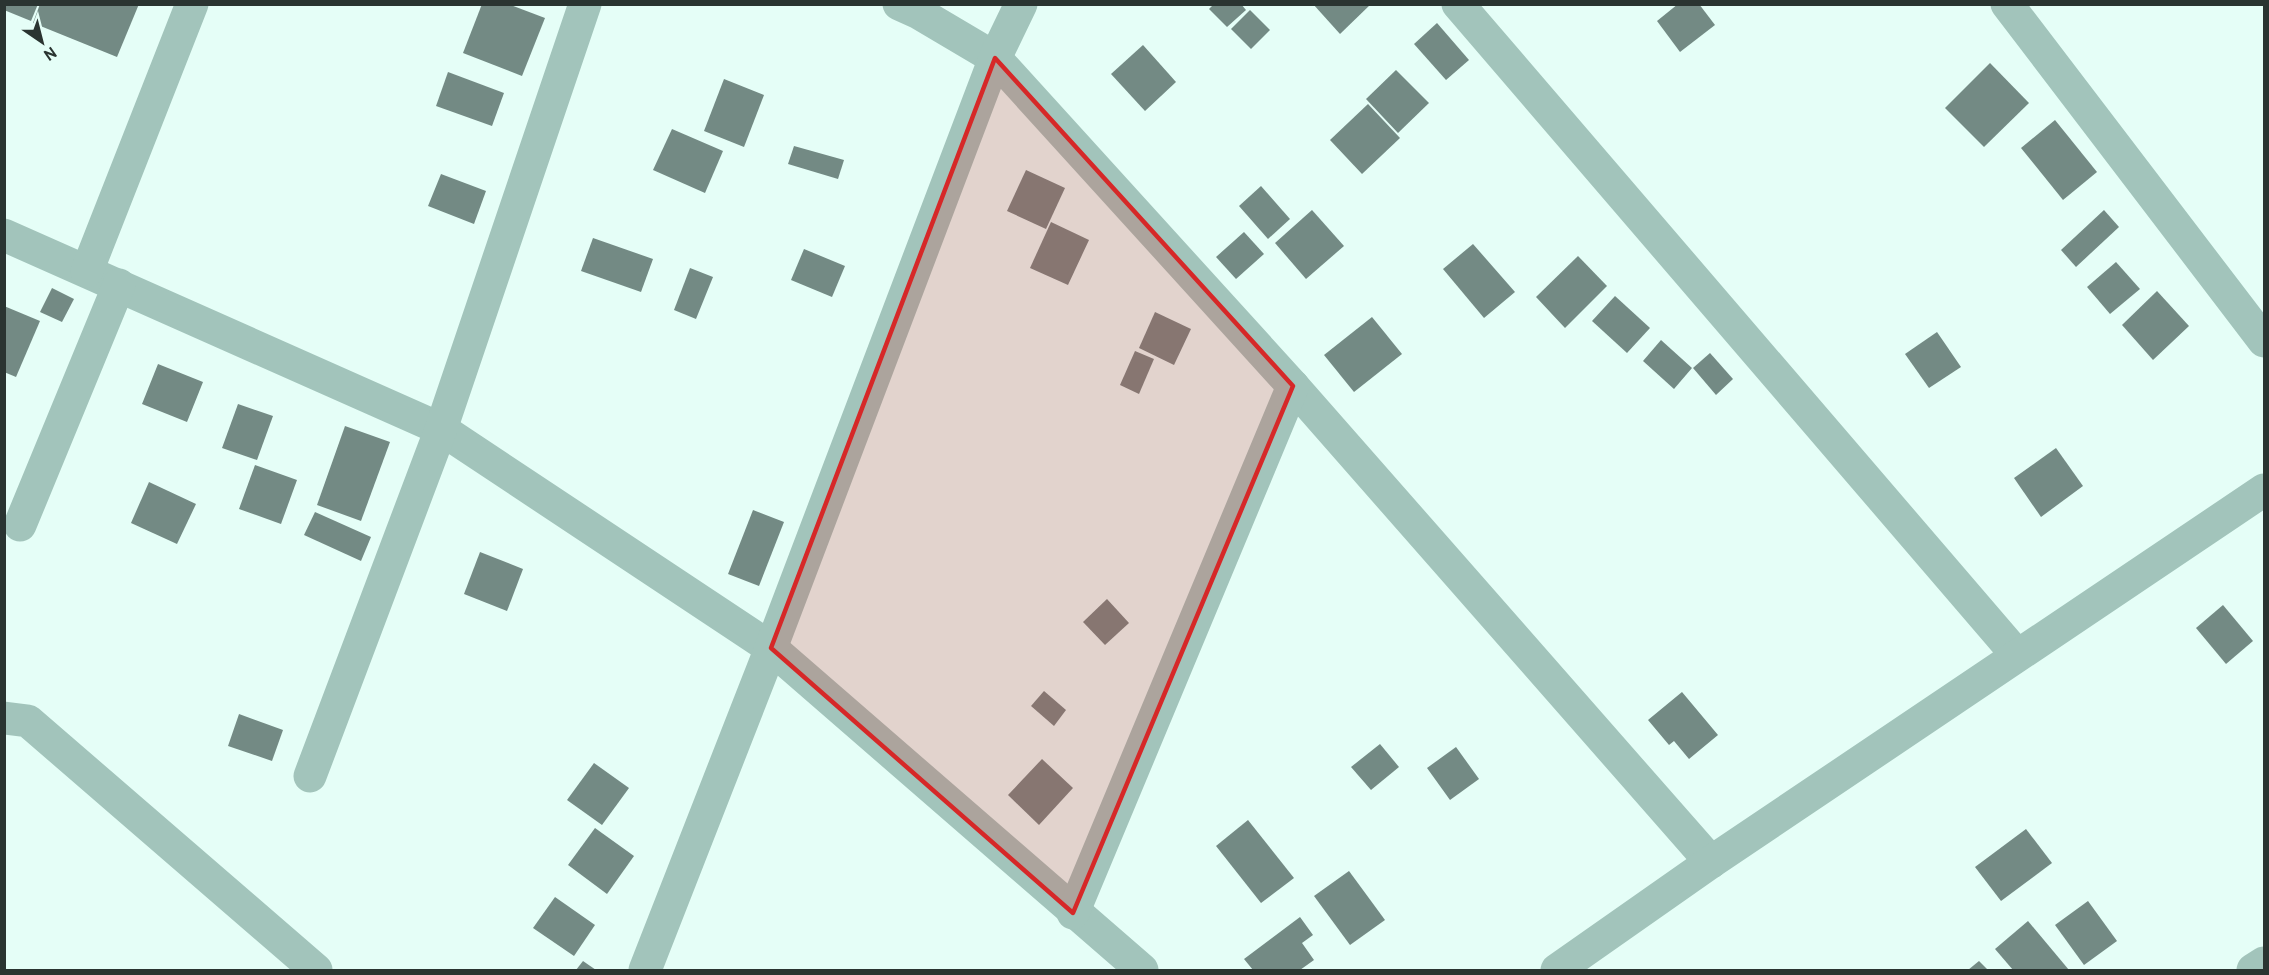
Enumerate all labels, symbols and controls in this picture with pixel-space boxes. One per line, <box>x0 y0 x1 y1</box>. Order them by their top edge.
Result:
north arrow <box>12 12 72 72</box>
text: N <box>39 41 60 64</box>

